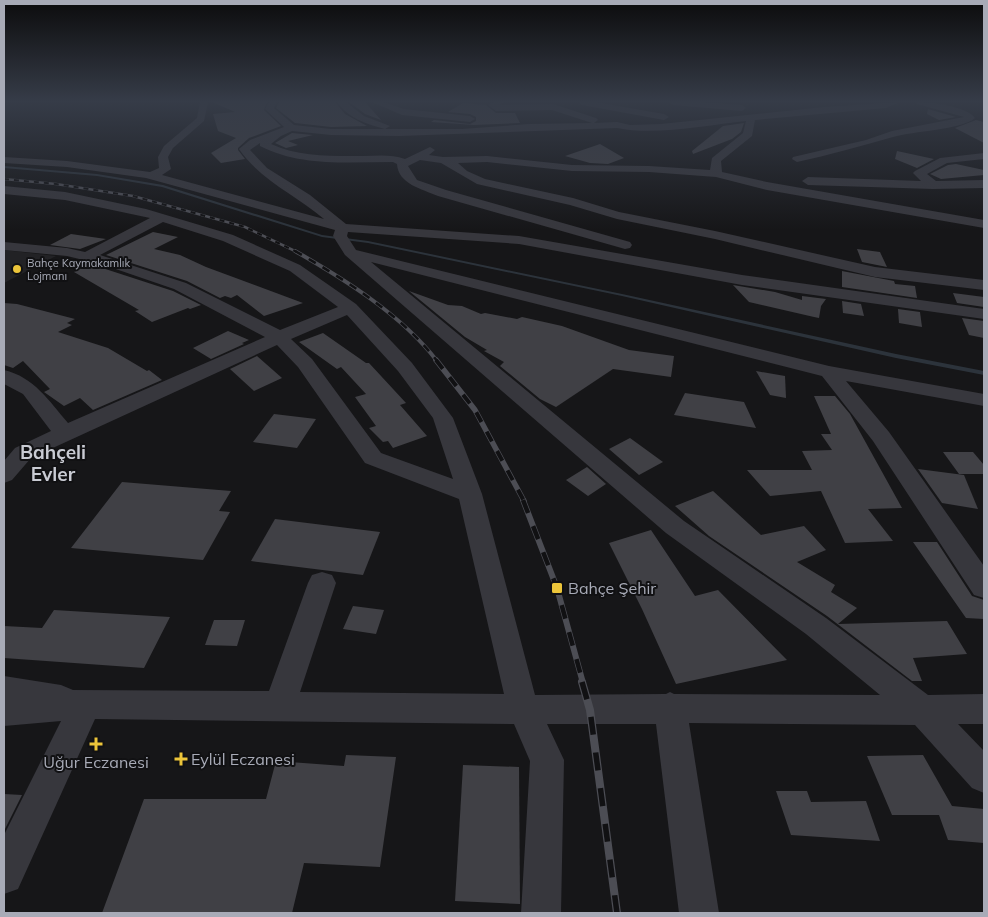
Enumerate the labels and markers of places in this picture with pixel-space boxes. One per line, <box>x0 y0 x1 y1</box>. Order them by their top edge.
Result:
place label: Bahçe Kaymakamlık Lojmanı <box>27 256 130 283</box>
marker: Bahçe Kaymakamlık Lojmanı <box>11 263 23 275</box>
place label: Bahçe Şehir <box>568 578 656 598</box>
marker: Bahçe Şehir <box>550 581 564 595</box>
marker: Uğur Eczanesi <box>90 738 102 750</box>
place label: Eylül Eczanesi <box>191 749 295 769</box>
place label: Uğur Eczanesi <box>43 752 149 772</box>
marker: Eylül Eczanesi <box>175 753 187 765</box>

